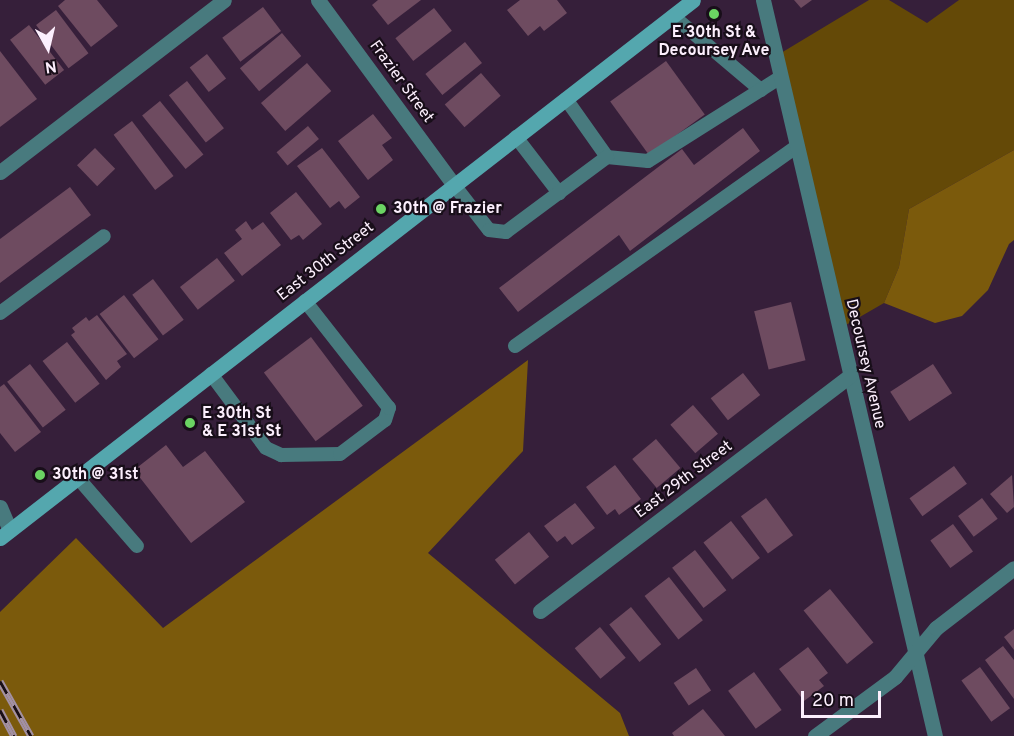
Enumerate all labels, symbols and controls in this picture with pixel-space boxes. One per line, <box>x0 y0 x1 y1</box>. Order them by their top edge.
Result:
marker: E 30th St & Decoursey Ave <box>707 7 721 21</box>
north arrow <box>18 18 78 78</box>
place label: E 30th St & Decoursey Ave <box>658 23 770 61</box>
street label: Frazier Street <box>365 37 437 127</box>
text: N <box>43 55 58 77</box>
place label: 30th @ Frazier <box>393 199 502 219</box>
marker: 30th @ Frazier <box>374 202 388 216</box>
street label: East 30th Street <box>274 218 378 306</box>
street label: Decoursey Avenue <box>841 297 889 431</box>
place label: E 30th St & E 31st St <box>202 404 281 442</box>
marker: E 30th St & E 31st St <box>183 416 197 430</box>
street label: East 29th Street <box>632 437 736 523</box>
place label: 30th @ 31st <box>52 465 139 485</box>
marker: 30th @ 31st <box>33 468 47 482</box>
scale bar <box>804 679 884 717</box>
text: 20 m <box>812 690 854 713</box>

